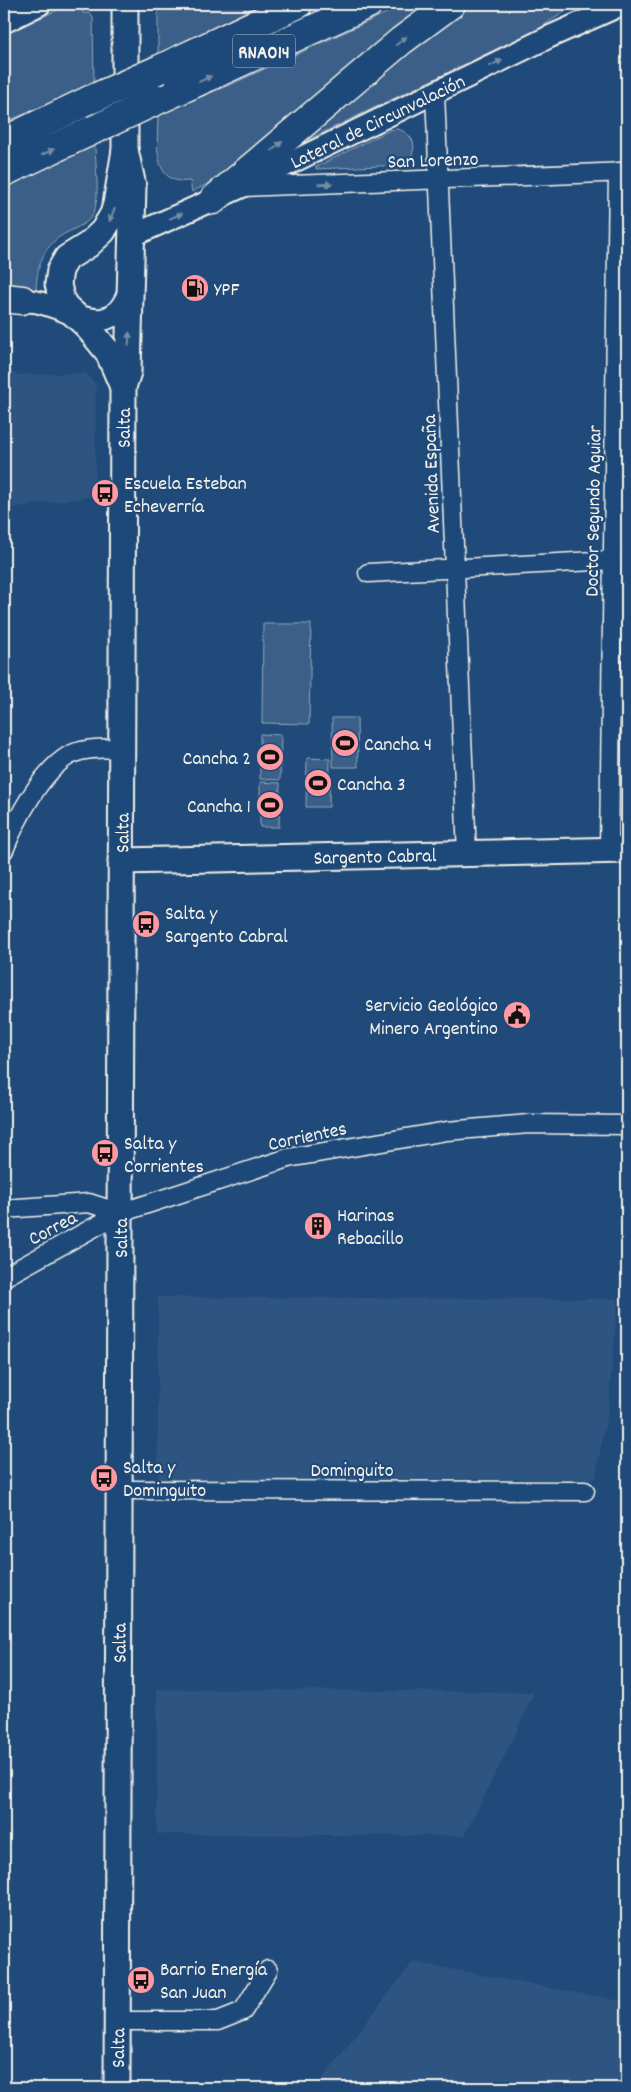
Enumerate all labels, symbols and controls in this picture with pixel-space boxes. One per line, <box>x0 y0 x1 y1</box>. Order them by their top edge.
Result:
road number: RNA014 <box>233 34 295 68</box>
one-way arrow <box>394 35 407 46</box>
one-way arrow <box>489 59 503 67</box>
street label: Lateral de Circunvalación <box>286 69 471 178</box>
one-way arrow <box>198 74 212 82</box>
one-way arrow <box>271 141 283 152</box>
street label: San Lorenzo <box>387 146 479 178</box>
one-way arrow <box>41 147 55 155</box>
one-way arrow <box>317 180 333 188</box>
one-way arrow <box>108 208 116 223</box>
one-way arrow <box>169 212 183 220</box>
fuel station icon: YPF <box>180 273 210 303</box>
place label: YPF <box>214 277 239 305</box>
one-way arrow <box>125 331 133 347</box>
street label: Salta <box>112 407 140 448</box>
street label: Avenida España <box>417 413 449 534</box>
street label: Doctor Segundo Aguiar <box>580 425 611 597</box>
place label: Escuela Esteban Echeverría <box>124 471 247 522</box>
bus stop icon: Escuela Esteban Echeverría <box>90 478 120 508</box>
sports icon: Cancha 4 <box>330 728 360 758</box>
place label: Cancha 4 <box>364 732 432 760</box>
sports icon: Cancha 2 <box>255 742 285 772</box>
place label: Cancha 2 <box>183 746 251 774</box>
sports icon: Cancha 3 <box>303 768 333 798</box>
place label: Cancha 3 <box>337 772 406 800</box>
sports icon: Cancha 1 <box>255 790 285 820</box>
place label: Cancha 1 <box>187 794 251 822</box>
street label: Salta <box>110 812 138 853</box>
street label: Sargento Cabral <box>313 843 437 874</box>
place label: Salta y Sargento Cabral <box>165 901 288 952</box>
bus stop icon: Salta y Sargento Cabral <box>131 909 161 939</box>
place label: Servicio Geológico Minero Argentino <box>365 993 498 1044</box>
public building icon: Servicio Geológico Minero Argentino <box>502 1000 532 1030</box>
street label: Corrientes <box>266 1116 350 1160</box>
place label: Salta y Corrientes <box>124 1131 204 1182</box>
bus stop icon: Salta y Corrientes <box>90 1138 120 1168</box>
place label: Harinas Rebacillo <box>337 1203 404 1254</box>
street label: Correa <box>24 1205 83 1254</box>
building icon: Harinas Rebacillo <box>303 1211 333 1241</box>
street label: Salta <box>109 1217 137 1258</box>
place label: Salta y Dominguito <box>123 1455 206 1506</box>
street label: Dominguito <box>310 1458 394 1486</box>
bus stop icon: Salta y Dominguito <box>89 1463 119 1493</box>
street label: Salta <box>107 1622 136 1663</box>
place label: Barrio Energía San Juan <box>160 1957 268 2008</box>
bus stop icon: Barrio Energía San Juan <box>126 1965 156 1995</box>
street label: Salta <box>106 2027 134 2068</box>

